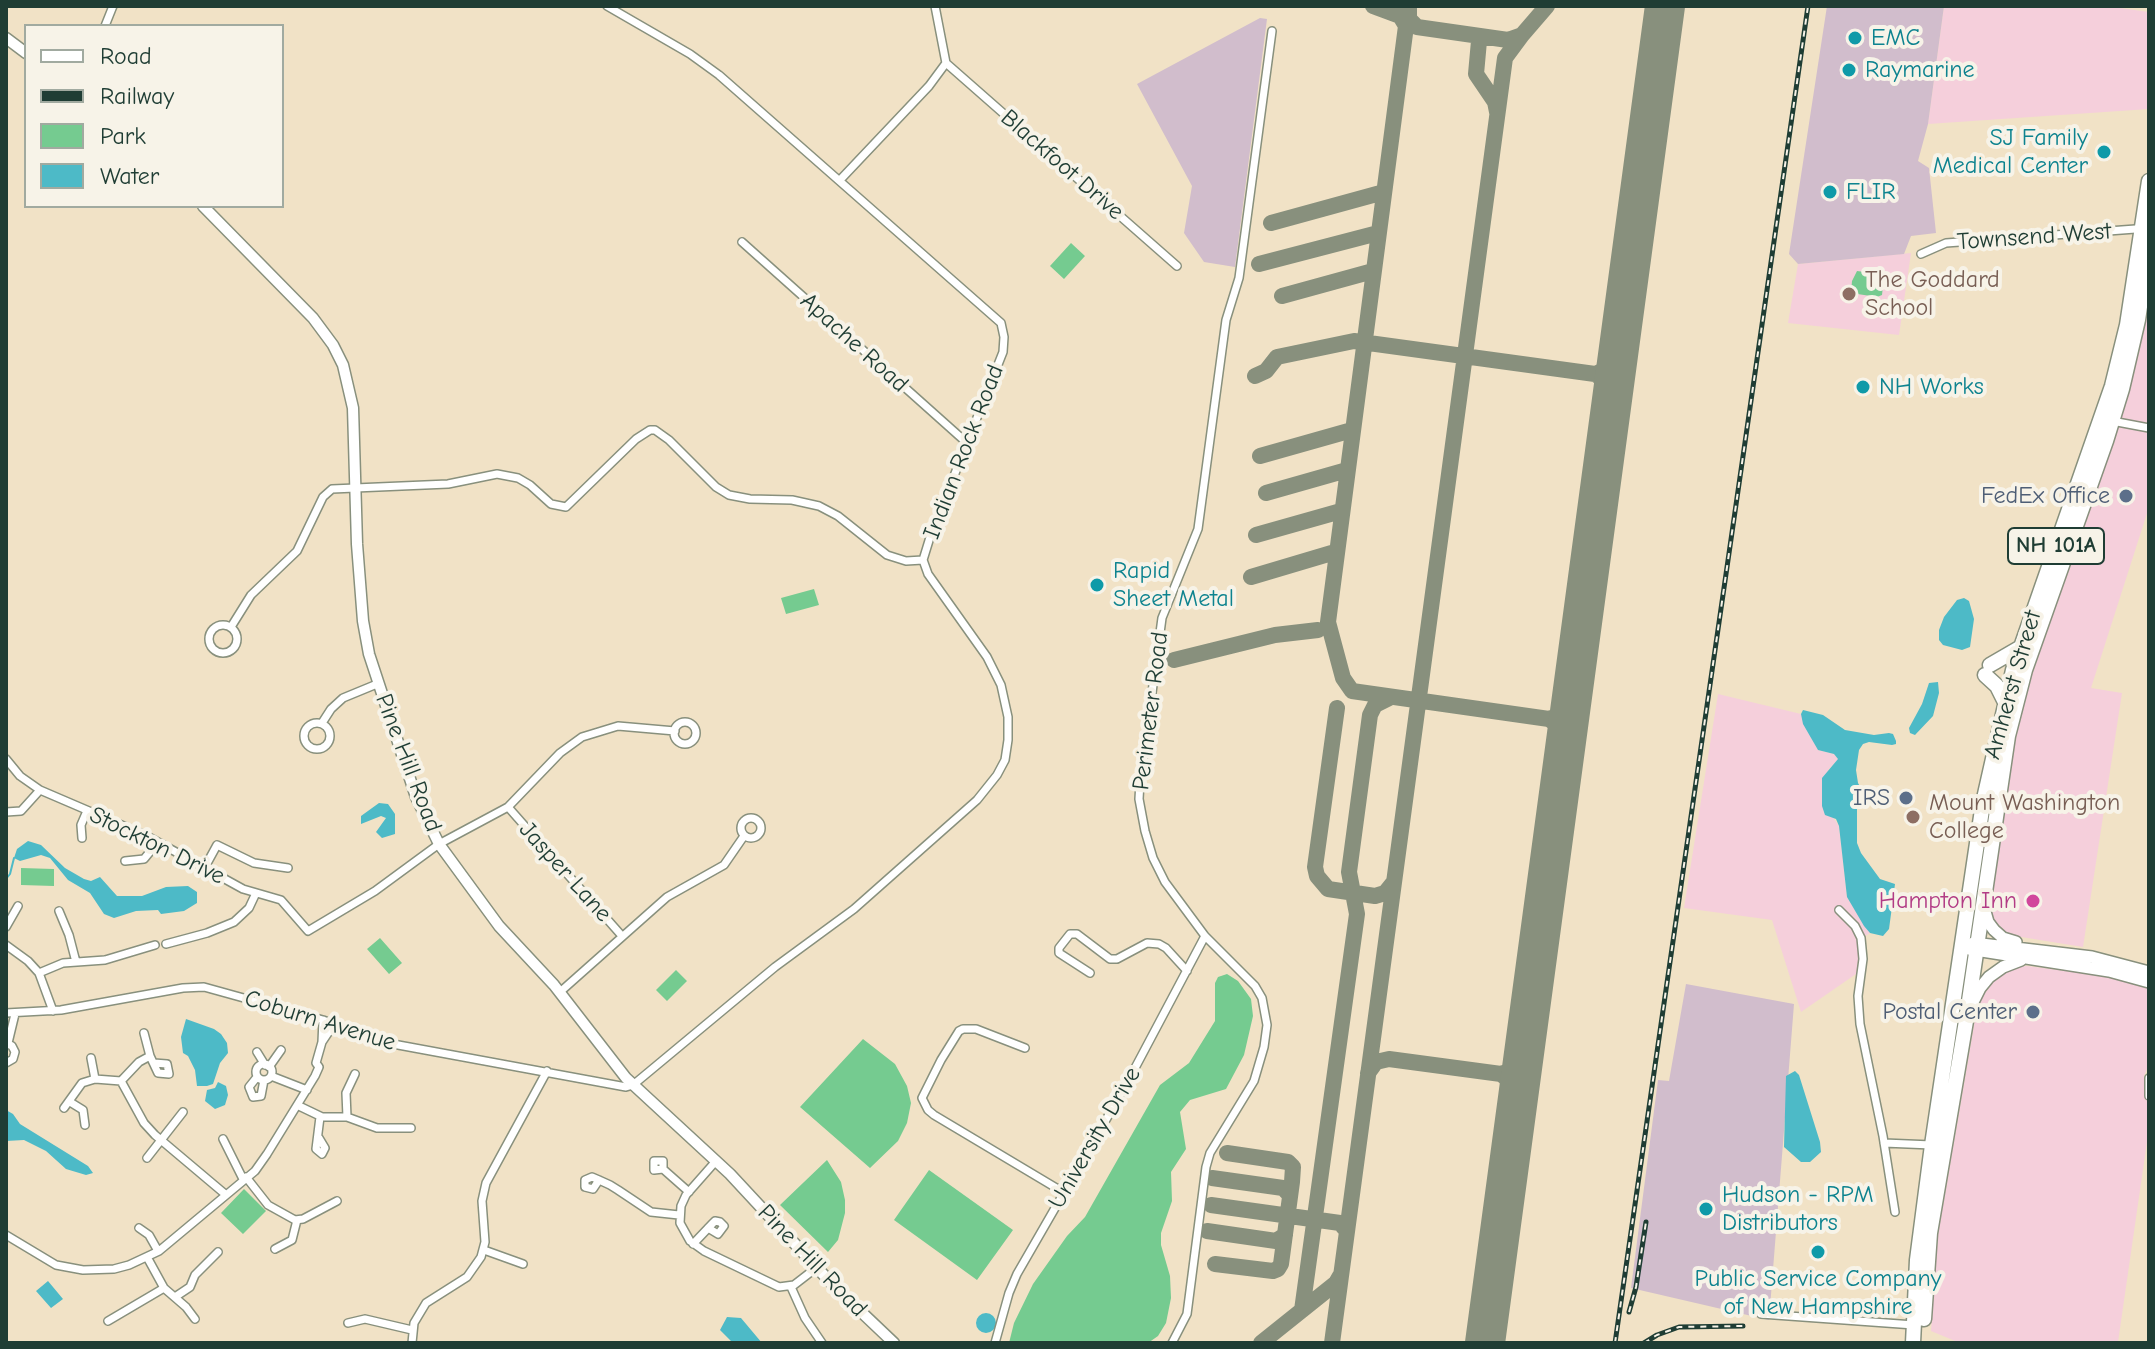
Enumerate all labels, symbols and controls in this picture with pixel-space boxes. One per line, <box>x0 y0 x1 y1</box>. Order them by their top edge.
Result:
legend <box>24 24 284 208</box>
place label: EMC <box>1871 24 1920 52</box>
marker: EMC <box>1846 29 1864 47</box>
text: Road <box>100 42 152 70</box>
place label: Raymarine <box>1865 56 1975 84</box>
marker: Raymarine <box>1840 61 1858 79</box>
text: Railway <box>100 82 174 110</box>
street label: Blackfoot Drive <box>995 104 1129 226</box>
text: Park <box>100 122 146 150</box>
place label: SJ Family Medical Center <box>1933 124 2088 180</box>
marker: SJ Family Medical Center <box>2095 143 2113 161</box>
text: Water <box>100 162 159 190</box>
place label: FLIR <box>1846 178 1896 206</box>
marker: FLIR <box>1821 183 1839 201</box>
street label: Townsend West <box>1956 217 2112 257</box>
place label: The Goddard School <box>1865 266 2000 322</box>
marker: The Goddard School <box>1840 285 1858 303</box>
street label: Apache Road <box>794 287 914 399</box>
street label: Indian Rock Road <box>918 361 1010 543</box>
place label: NH Works <box>1879 373 1984 401</box>
marker: NH Works <box>1854 378 1872 396</box>
place label: FedEx Office <box>1981 482 2110 510</box>
marker: FedEx Office <box>2117 487 2135 505</box>
road number: NH 101A <box>2008 528 2104 564</box>
place label: Rapid Sheet Metal <box>1113 557 1234 613</box>
marker: Rapid Sheet Metal <box>1088 576 1106 594</box>
street label: Amherst Street <box>1978 607 2048 763</box>
street label: Perimeter Road <box>1127 630 1175 792</box>
street label: Pine Hill Road <box>369 690 447 836</box>
place label: IRS <box>1853 784 1890 812</box>
marker: IRS <box>1897 789 1915 807</box>
place label: Mount Washington College <box>1929 789 2120 845</box>
street label: Stockton Drive <box>85 801 229 891</box>
marker: Mount Washington College <box>1904 808 1922 826</box>
street label: Jasper Lane <box>513 816 617 928</box>
place label: Hampton Inn <box>1879 887 2017 915</box>
marker: Hampton Inn <box>2024 892 2042 910</box>
street label: Coburn Avenue <box>241 984 399 1058</box>
place label: Postal Center <box>1882 998 2017 1026</box>
marker: Postal Center <box>2024 1003 2042 1021</box>
street label: University Drive <box>1043 1062 1147 1214</box>
place label: Hudson - RPM Distributors <box>1722 1181 1874 1237</box>
street label: Pine Hill Road <box>751 1199 873 1323</box>
marker: Hudson - RPM Distributors <box>1697 1200 1715 1218</box>
marker: Public Service Company of New Hampshire <box>1809 1243 1827 1261</box>
place label: Public Service Company of New Hampshire <box>1694 1265 1942 1321</box>

